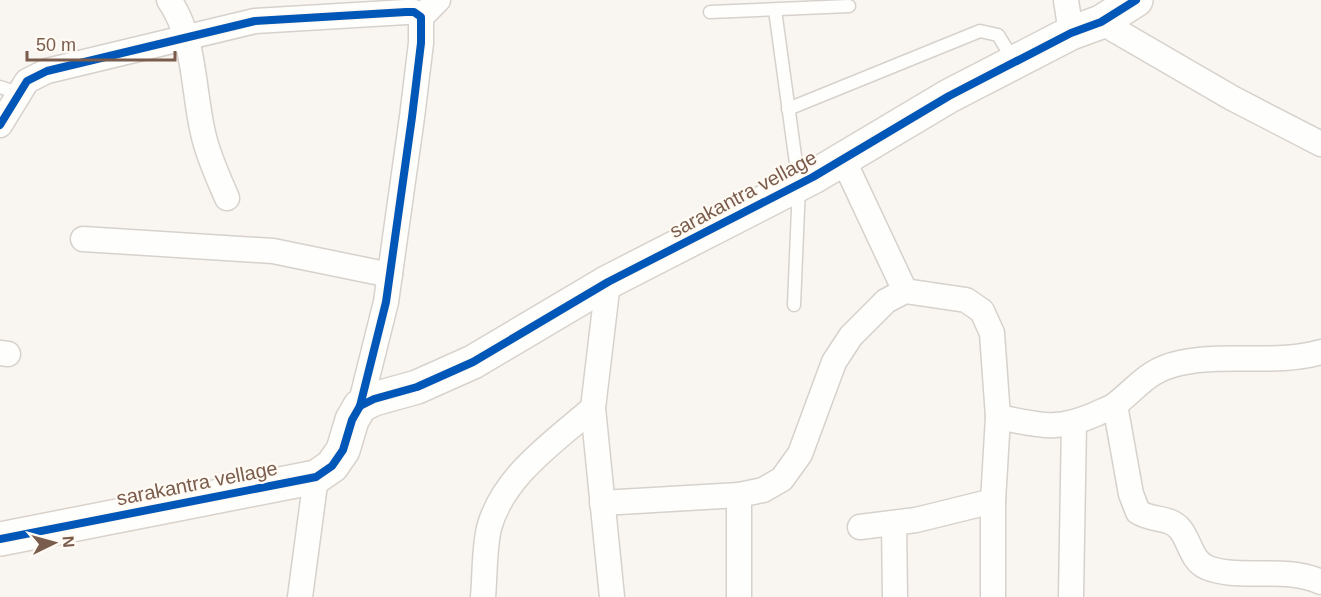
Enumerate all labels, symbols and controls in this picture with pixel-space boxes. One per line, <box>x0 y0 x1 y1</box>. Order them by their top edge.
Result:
scale bar <box>27 24 176 62</box>
text: 50 m <box>36 35 76 55</box>
street label: sarakantra vellage <box>666 146 820 242</box>
street label: sarakantra vellage <box>115 457 279 509</box>
north arrow <box>24 513 84 573</box>
text: N <box>59 535 77 548</box>

